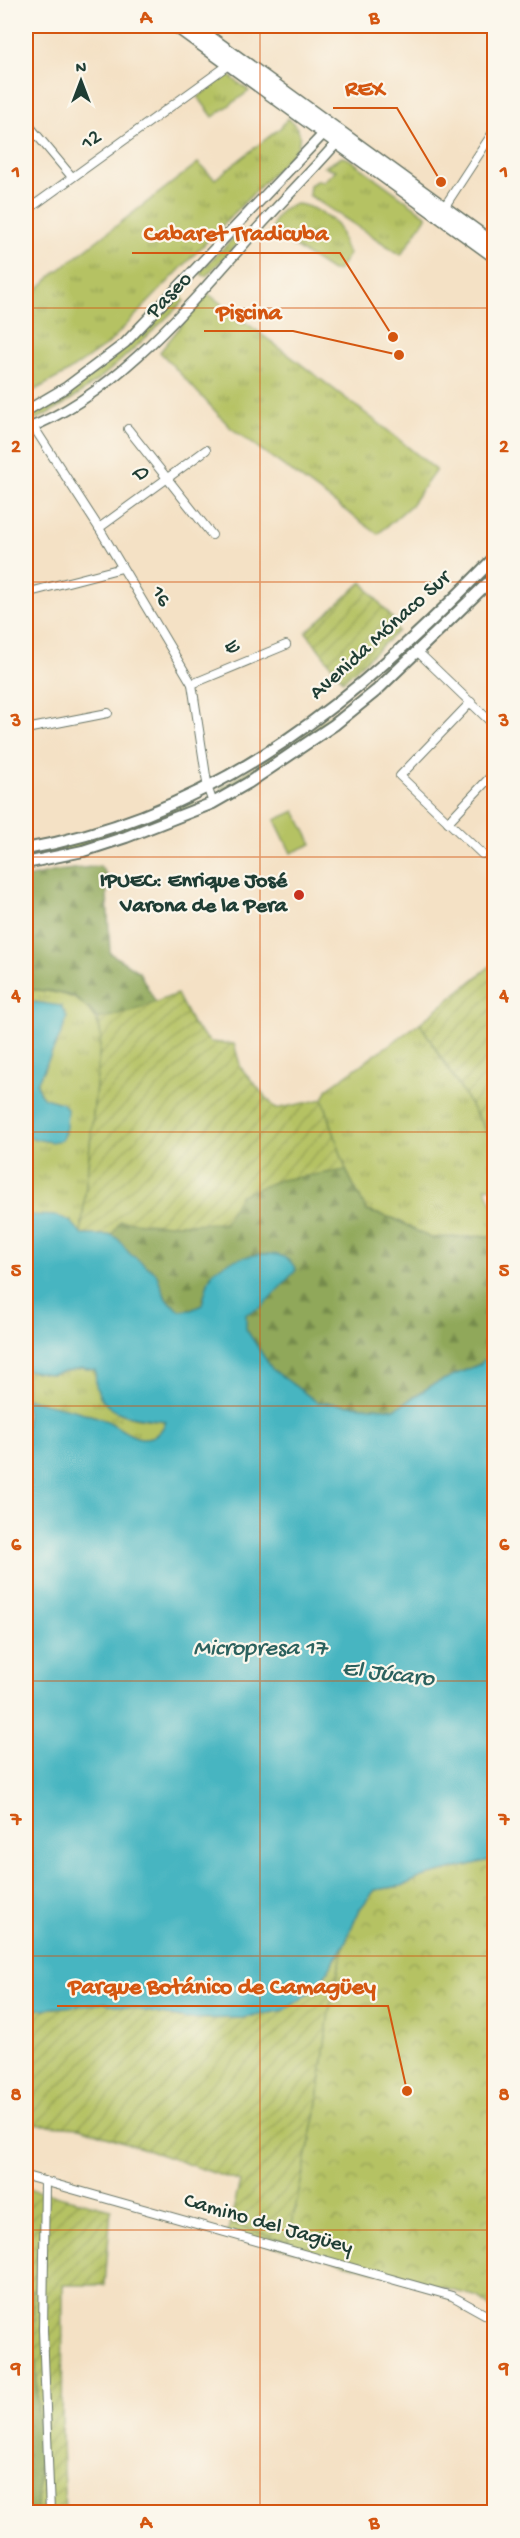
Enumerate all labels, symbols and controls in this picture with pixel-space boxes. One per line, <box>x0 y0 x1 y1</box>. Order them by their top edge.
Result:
text: A <box>139 8 154 31</box>
text: B <box>368 8 380 31</box>
north arrow <box>51 51 111 111</box>
text: N <box>76 60 87 79</box>
callout: REX <box>333 66 397 108</box>
text: REX <box>344 76 386 105</box>
street label: 12 <box>76 125 108 158</box>
text: 1 <box>11 162 20 185</box>
text: 1 <box>499 162 508 185</box>
callout: Cabaret Tradicuba <box>132 211 340 253</box>
text: Cabaret Tradicuba <box>144 221 330 250</box>
street label: Paseo <box>141 267 199 326</box>
callout: Piscina <box>204 289 293 331</box>
text: Piscina <box>214 300 283 329</box>
text: 2 <box>11 437 21 460</box>
text: 2 <box>499 437 509 460</box>
street label: D <box>127 459 156 490</box>
street label: Avenida Mónaco Sur <box>305 564 459 706</box>
street label: 16 <box>143 581 177 613</box>
street label: E <box>221 633 245 663</box>
text: 3 <box>10 711 21 734</box>
text: 3 <box>498 711 509 734</box>
place label: IPUEC: Enrique José Varona de la Pera <box>100 869 289 920</box>
marker: IPUEC: Enrique José Varona de la Pera <box>292 888 306 902</box>
text: 4 <box>10 986 21 1009</box>
text: 4 <box>498 986 509 1009</box>
text: 5 <box>11 1261 22 1284</box>
text: 5 <box>499 1261 510 1284</box>
text: 6 <box>11 1535 22 1558</box>
text: 6 <box>499 1535 510 1558</box>
water label: Micropresa 17 <box>193 1635 329 1664</box>
water label: El Júcaro <box>340 1655 437 1695</box>
text: 7 <box>10 1810 23 1833</box>
text: 7 <box>498 1810 511 1833</box>
callout: Parque Botánico de Camagüey <box>57 1964 388 2006</box>
text: Parque Botánico de Camagüey <box>66 1974 376 2003</box>
text: 8 <box>11 2085 22 2108</box>
text: 8 <box>499 2085 510 2108</box>
street label: Camino del Jagüey <box>180 2188 356 2262</box>
text: 9 <box>10 2359 21 2382</box>
text: 9 <box>498 2359 509 2382</box>
text: A <box>139 2513 154 2536</box>
text: B <box>368 2513 380 2536</box>

